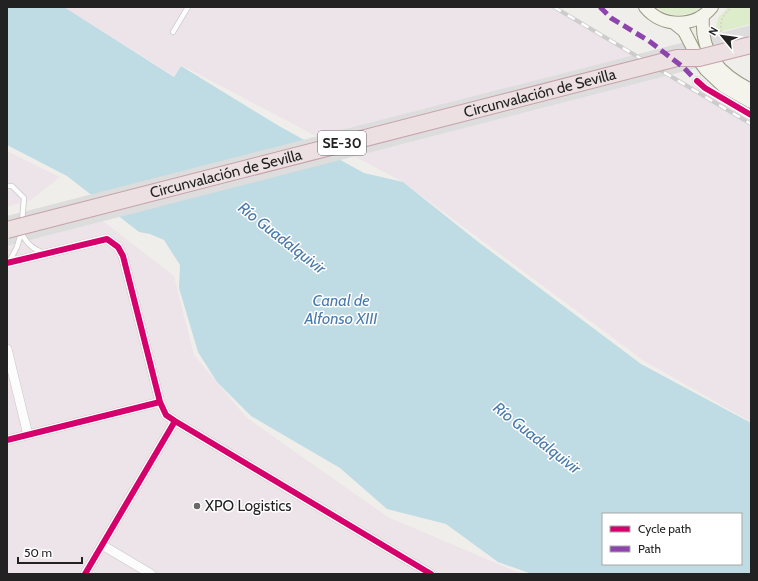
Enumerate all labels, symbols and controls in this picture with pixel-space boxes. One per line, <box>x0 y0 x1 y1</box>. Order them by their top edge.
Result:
north arrow <box>702 16 742 56</box>
text: N <box>705 24 721 38</box>
street label: Circunvalación de Sevilla <box>462 65 618 121</box>
road number: SE-30 <box>318 131 366 155</box>
street label: Circunvalación de Sevilla <box>148 145 305 202</box>
water label: Río Guadalquivir <box>235 198 330 279</box>
water label: Canal de Alfonso XIII <box>304 291 377 328</box>
water label: Río Guadalquivir <box>490 398 585 479</box>
place label: XPO Logistics <box>205 497 291 515</box>
marker: XPO Logistics <box>192 501 202 511</box>
legend <box>602 513 742 565</box>
text: Cycle path <box>638 521 691 536</box>
scale bar <box>18 539 82 565</box>
text: Path <box>638 541 661 556</box>
text: 50 m <box>24 545 52 560</box>

